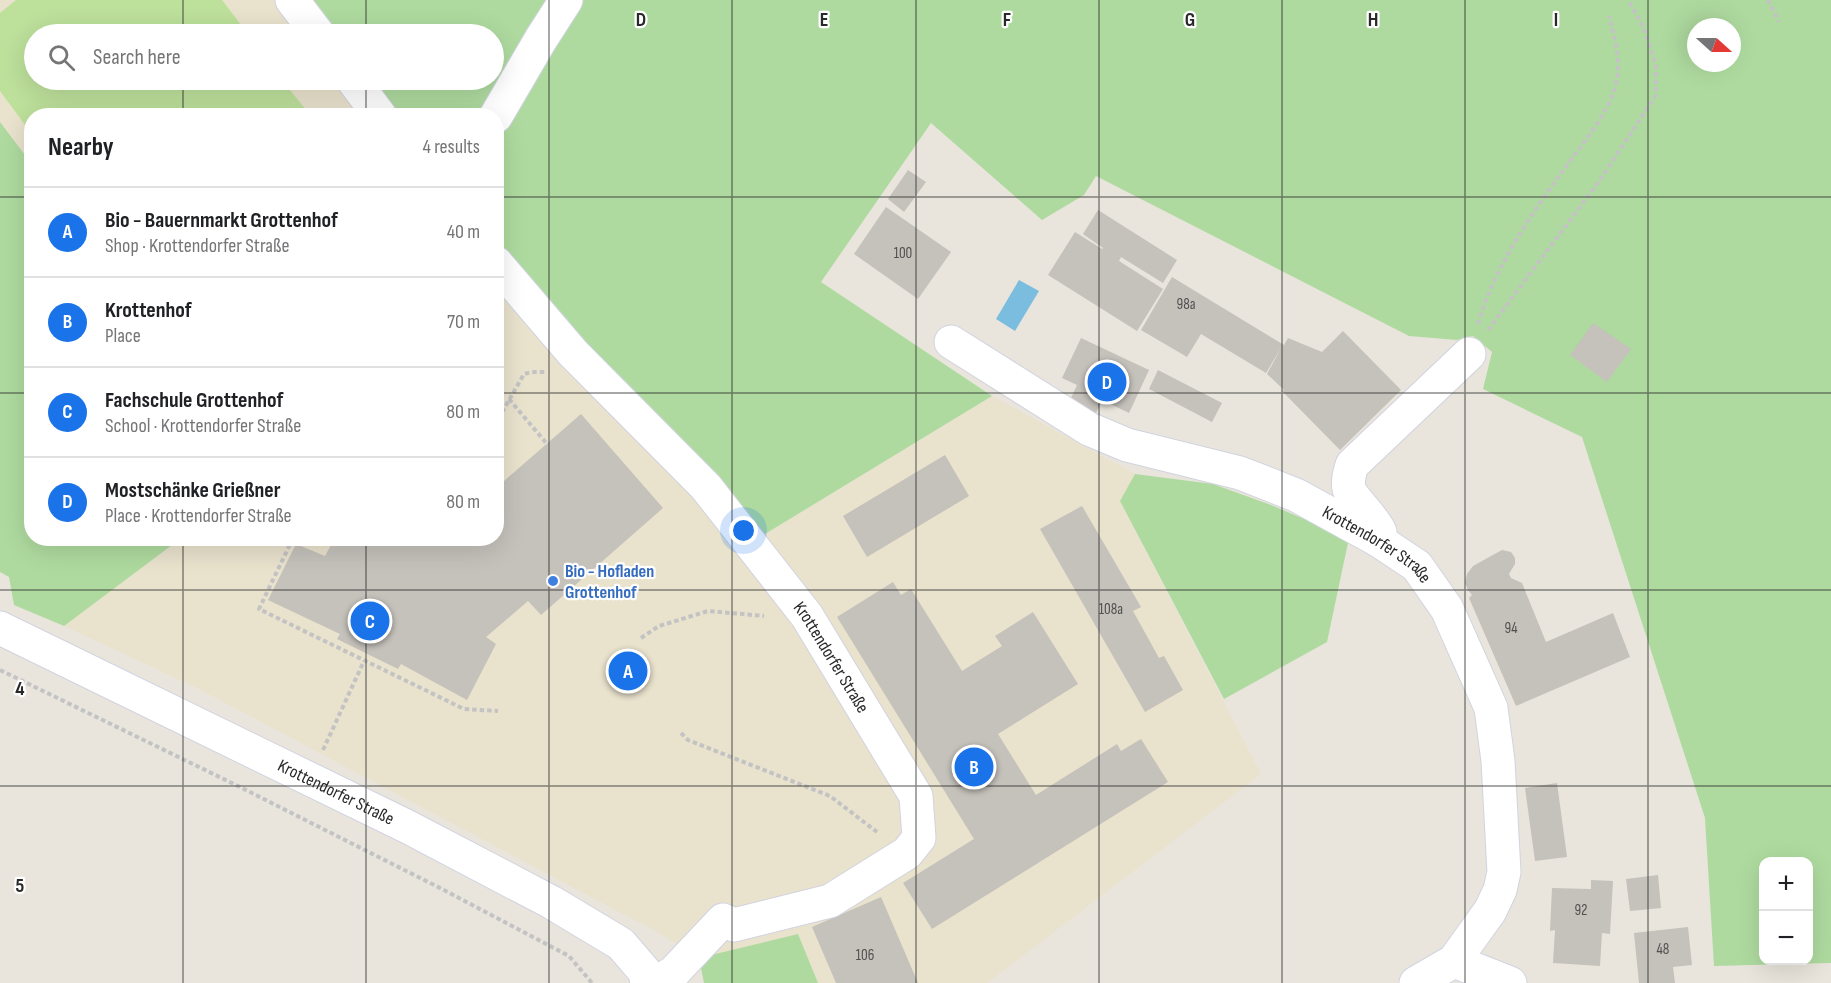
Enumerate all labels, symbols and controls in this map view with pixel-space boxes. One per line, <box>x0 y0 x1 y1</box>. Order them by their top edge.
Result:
text: D <box>636 8 646 32</box>
text: E <box>820 8 828 32</box>
text: F <box>1003 8 1011 32</box>
text: G <box>1185 8 1195 32</box>
text: H <box>1368 8 1378 32</box>
text: I <box>1554 8 1558 32</box>
north arrow <box>1687 18 1741 72</box>
search box <box>24 24 504 90</box>
icon: search <box>45 41 78 74</box>
text: Search here <box>93 44 180 71</box>
text: Nearby <box>48 132 114 163</box>
text: 4 results <box>423 135 480 159</box>
text: Bio - Bauernmarkt Grottenhof <box>105 207 338 234</box>
text: A <box>63 220 72 244</box>
text: 40 m <box>447 220 480 244</box>
text: Shop · Krottendorfer Straße <box>105 234 289 258</box>
house number: 100 <box>894 244 912 263</box>
house number: 98a <box>1177 295 1196 314</box>
text: Krottenhof <box>105 297 192 324</box>
text: B <box>63 310 72 334</box>
text: 70 m <box>447 310 480 334</box>
text: Place <box>105 324 141 348</box>
pin: D <box>1088 360 1126 404</box>
text: Fachschule Grottenhof <box>105 387 283 414</box>
text: C <box>62 400 73 424</box>
text: 80 m <box>446 400 480 424</box>
text: School · Krottendorfer Straße <box>105 414 301 438</box>
text: Mostschänke Grießner <box>105 477 281 504</box>
text: D <box>62 490 73 514</box>
text: 80 m <box>446 490 480 514</box>
street label: Krottendorfer Straße <box>1319 501 1436 587</box>
text: Place · Krottendorfer Straße <box>105 504 292 528</box>
your location <box>729 516 758 545</box>
place label: Bio - Hofladen Grottenhof <box>565 561 654 603</box>
marker: Bio - Hofladen Grottenhof <box>546 574 560 588</box>
street label: Krottendorfer Straße <box>789 597 874 717</box>
pin: C <box>350 598 389 644</box>
house number: 108a <box>1099 600 1123 619</box>
house number: 94 <box>1505 619 1517 638</box>
pin: A <box>608 648 648 694</box>
text: 4 <box>15 677 25 701</box>
pin: B <box>954 744 994 789</box>
street label: Krottendorfer Straße <box>275 755 398 829</box>
map controls <box>1759 857 1813 965</box>
button: + <box>1759 857 1813 911</box>
text: 5 <box>16 874 25 898</box>
house number: 92 <box>1575 901 1587 920</box>
button: − <box>1759 911 1813 965</box>
house number: 48 <box>1657 940 1669 959</box>
house number: 106 <box>856 946 874 965</box>

